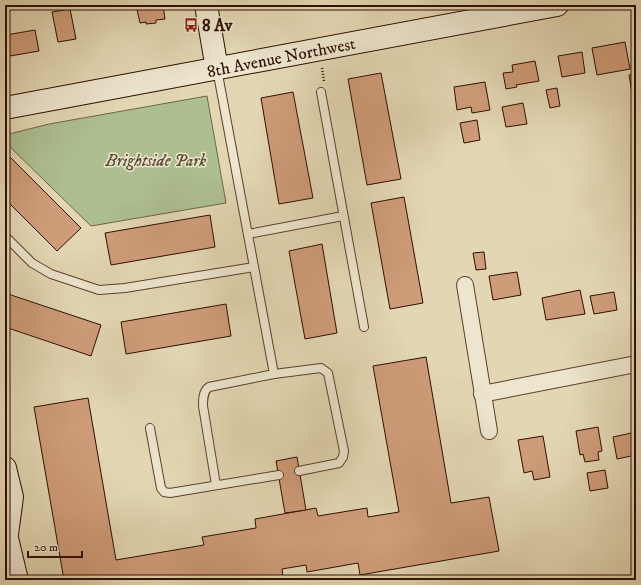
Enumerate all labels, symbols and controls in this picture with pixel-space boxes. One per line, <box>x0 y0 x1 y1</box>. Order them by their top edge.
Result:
place label: 8 Av <box>202 15 233 37</box>
bus stop icon: 8 Av <box>183 17 199 33</box>
street label: 8th Avenue Northwest <box>205 33 358 83</box>
park label: Brightside Park <box>105 150 207 172</box>
scale bar <box>28 533 82 559</box>
text: 20 m <box>34 540 58 555</box>

